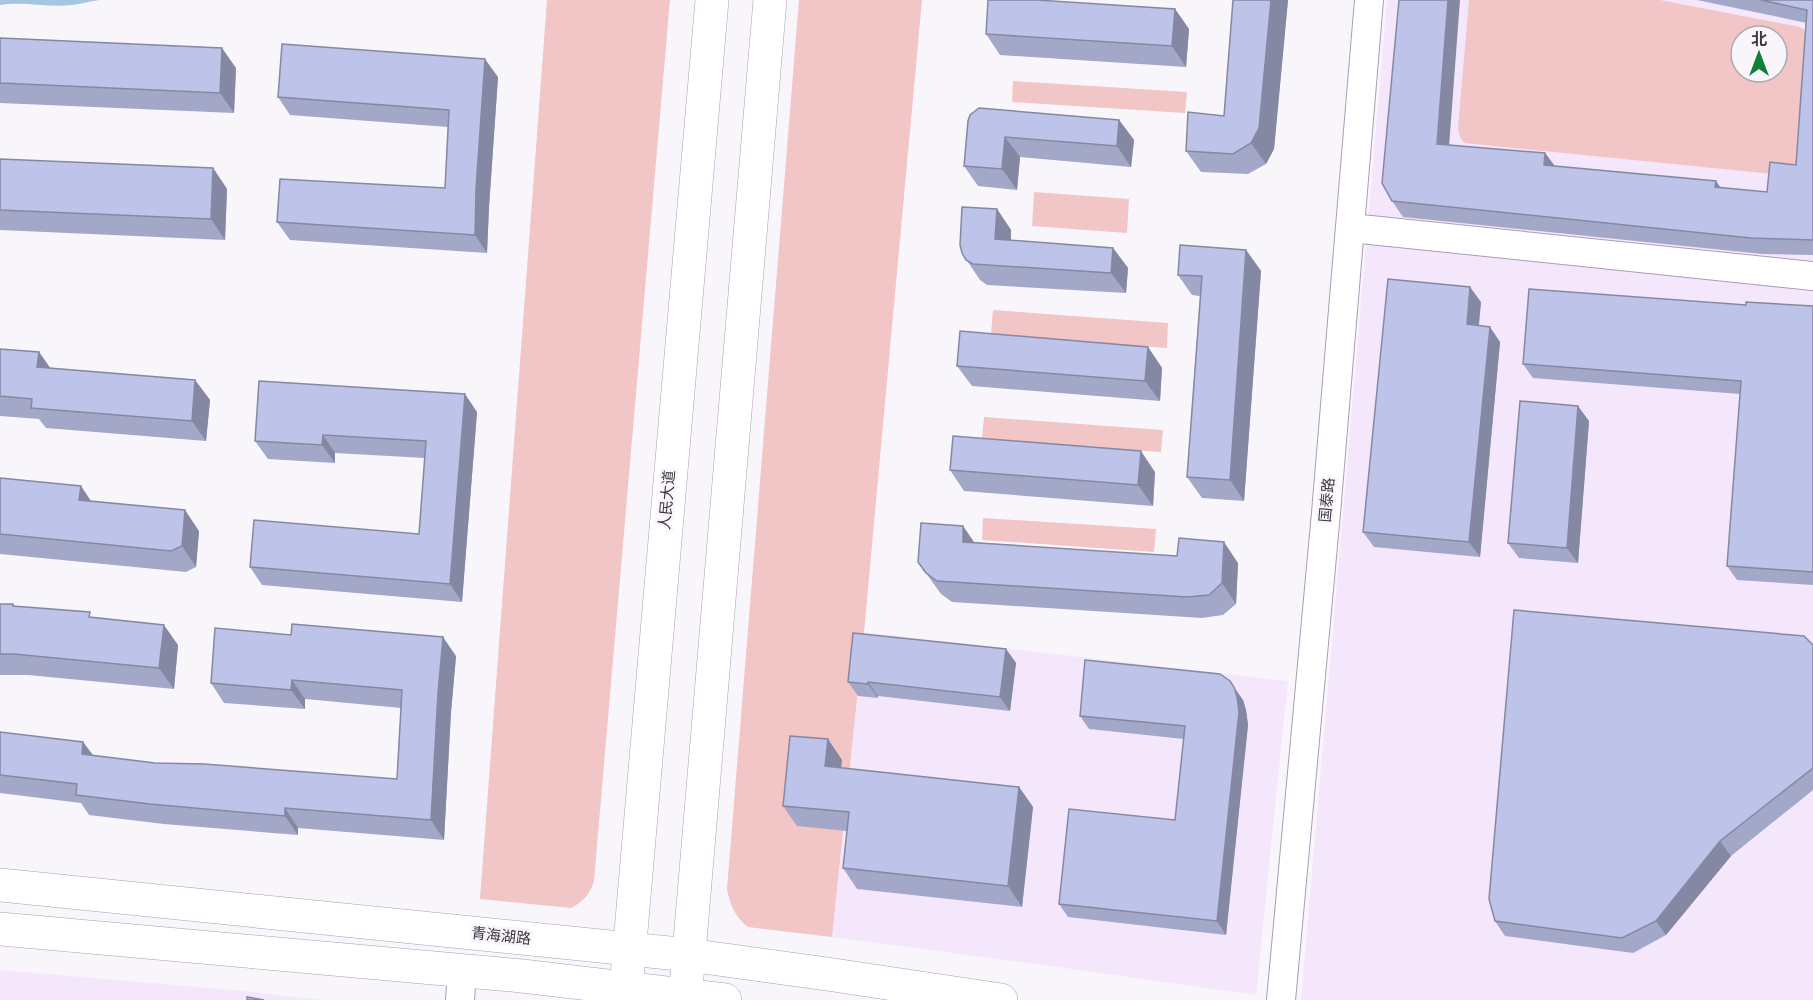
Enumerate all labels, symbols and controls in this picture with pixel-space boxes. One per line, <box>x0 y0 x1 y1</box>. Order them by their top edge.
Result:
north arrow <box>1729 24 1789 84</box>
text: 北 <box>1751 30 1767 49</box>
street label: 人民大道 <box>655 469 679 531</box>
street label: 国泰路 <box>1316 477 1338 523</box>
street label: 青海湖路 <box>470 924 532 948</box>

